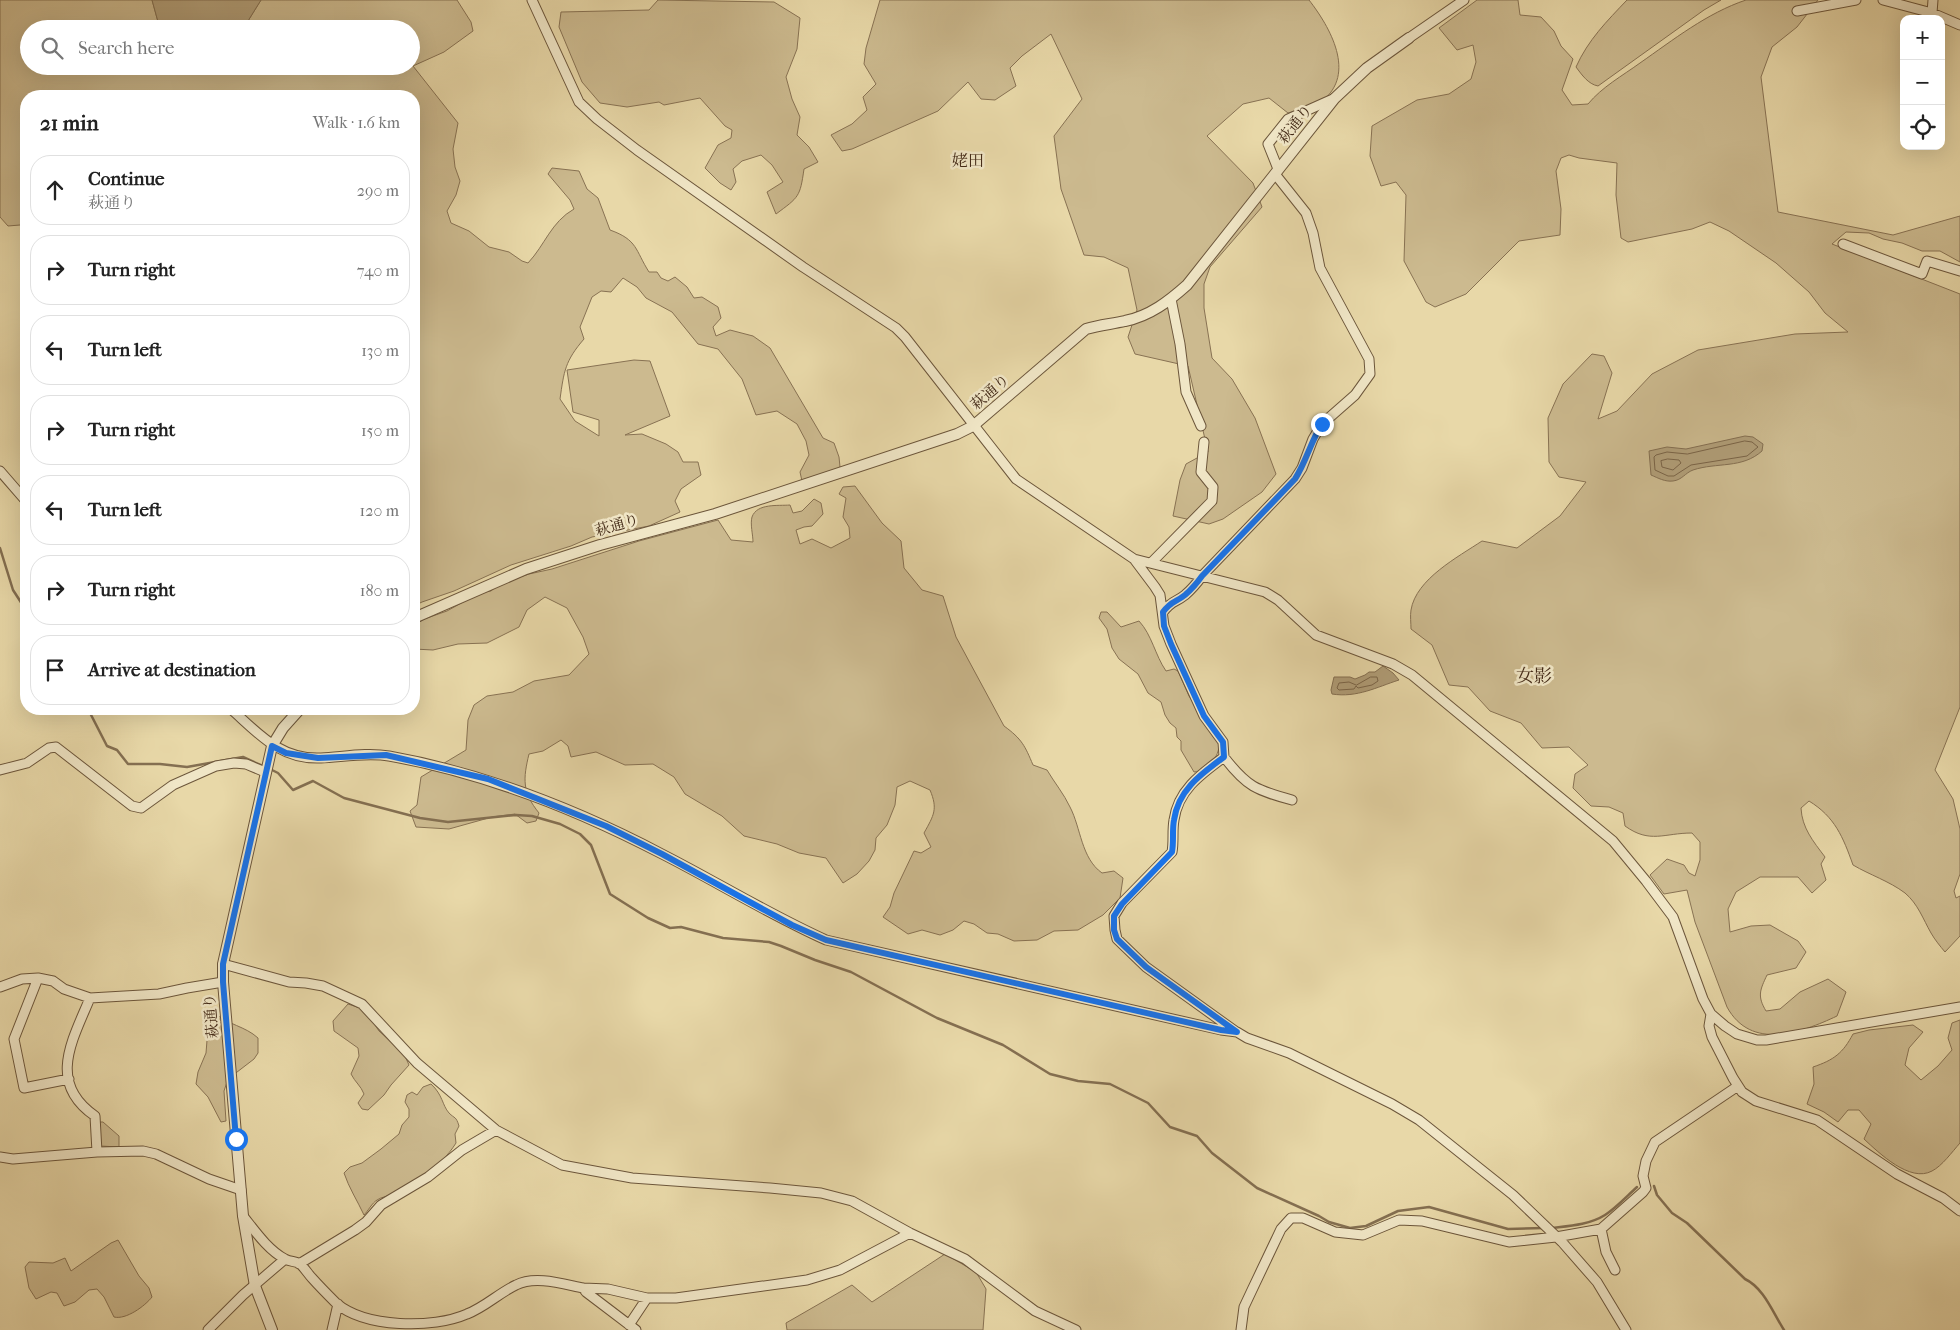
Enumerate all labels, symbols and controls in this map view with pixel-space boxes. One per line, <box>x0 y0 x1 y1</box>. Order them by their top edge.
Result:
map controls <box>1900 15 1945 150</box>
button: + <box>1900 15 1945 60</box>
search box <box>20 20 420 75</box>
icon: search <box>38 34 66 62</box>
text: Search here <box>78 37 174 59</box>
button: − <box>1900 60 1945 105</box>
street label: 萩通り <box>1274 101 1316 147</box>
button: locate <box>1900 105 1945 150</box>
text: 21 min <box>40 111 99 135</box>
text: Walk · 1.6 km <box>313 113 400 132</box>
district label: 姥田 <box>952 151 984 170</box>
text: Continue <box>88 168 164 190</box>
icon: ahead <box>41 176 69 204</box>
text: 290 m <box>357 181 399 200</box>
text: 萩通り <box>88 193 136 212</box>
icon: right <box>41 256 69 284</box>
text: Turn right <box>88 259 175 281</box>
text: 740 m <box>357 261 399 280</box>
icon: left <box>41 336 69 364</box>
text: Turn left <box>88 339 162 361</box>
text: 130 m <box>361 341 399 360</box>
street label: 萩通り <box>967 370 1013 414</box>
route end <box>1311 413 1334 436</box>
icon: right <box>41 416 69 444</box>
text: Turn right <box>88 419 175 441</box>
text: 150 m <box>361 421 399 440</box>
icon: left <box>41 496 69 524</box>
text: Turn left <box>88 499 162 521</box>
text: 120 m <box>360 501 399 520</box>
street label: 萩通り <box>593 510 641 540</box>
icon: right <box>41 576 69 604</box>
text: Turn right <box>88 579 175 601</box>
text: 180 m <box>360 581 399 600</box>
icon: arrive <box>41 656 69 684</box>
text: Arrive at destination <box>88 659 256 681</box>
district label: 女影 <box>1516 666 1552 687</box>
street label: 萩通り <box>200 993 222 1039</box>
route start <box>225 1128 248 1151</box>

